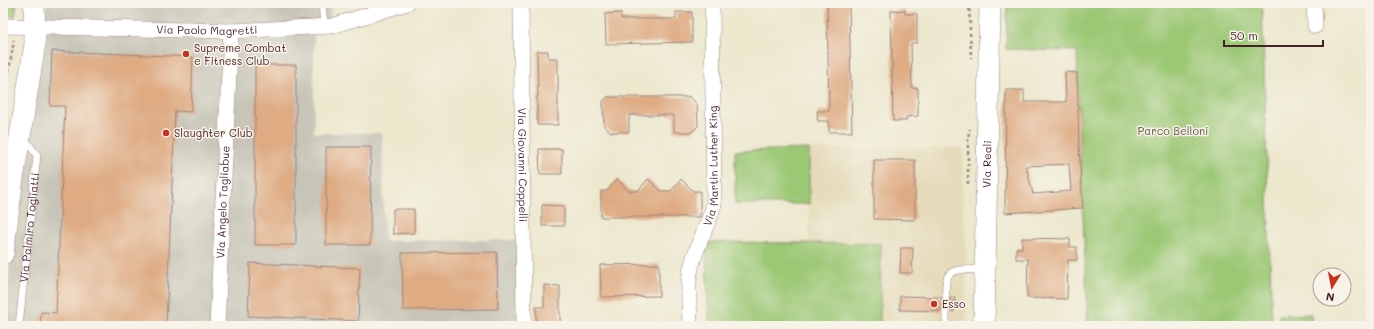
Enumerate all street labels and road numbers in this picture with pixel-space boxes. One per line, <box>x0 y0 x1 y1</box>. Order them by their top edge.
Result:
street label: Via Paolo Magretti <box>156 21 258 38</box>
street label: Via Martin Luther King <box>699 106 721 228</box>
street label: Via Giovanni Coppelli <box>515 108 531 222</box>
street label: Via Reali <box>979 140 994 188</box>
street label: Via Angelo Tagliabue <box>212 145 233 259</box>
street label: Via Palmiro Togliatti <box>16 172 42 283</box>

